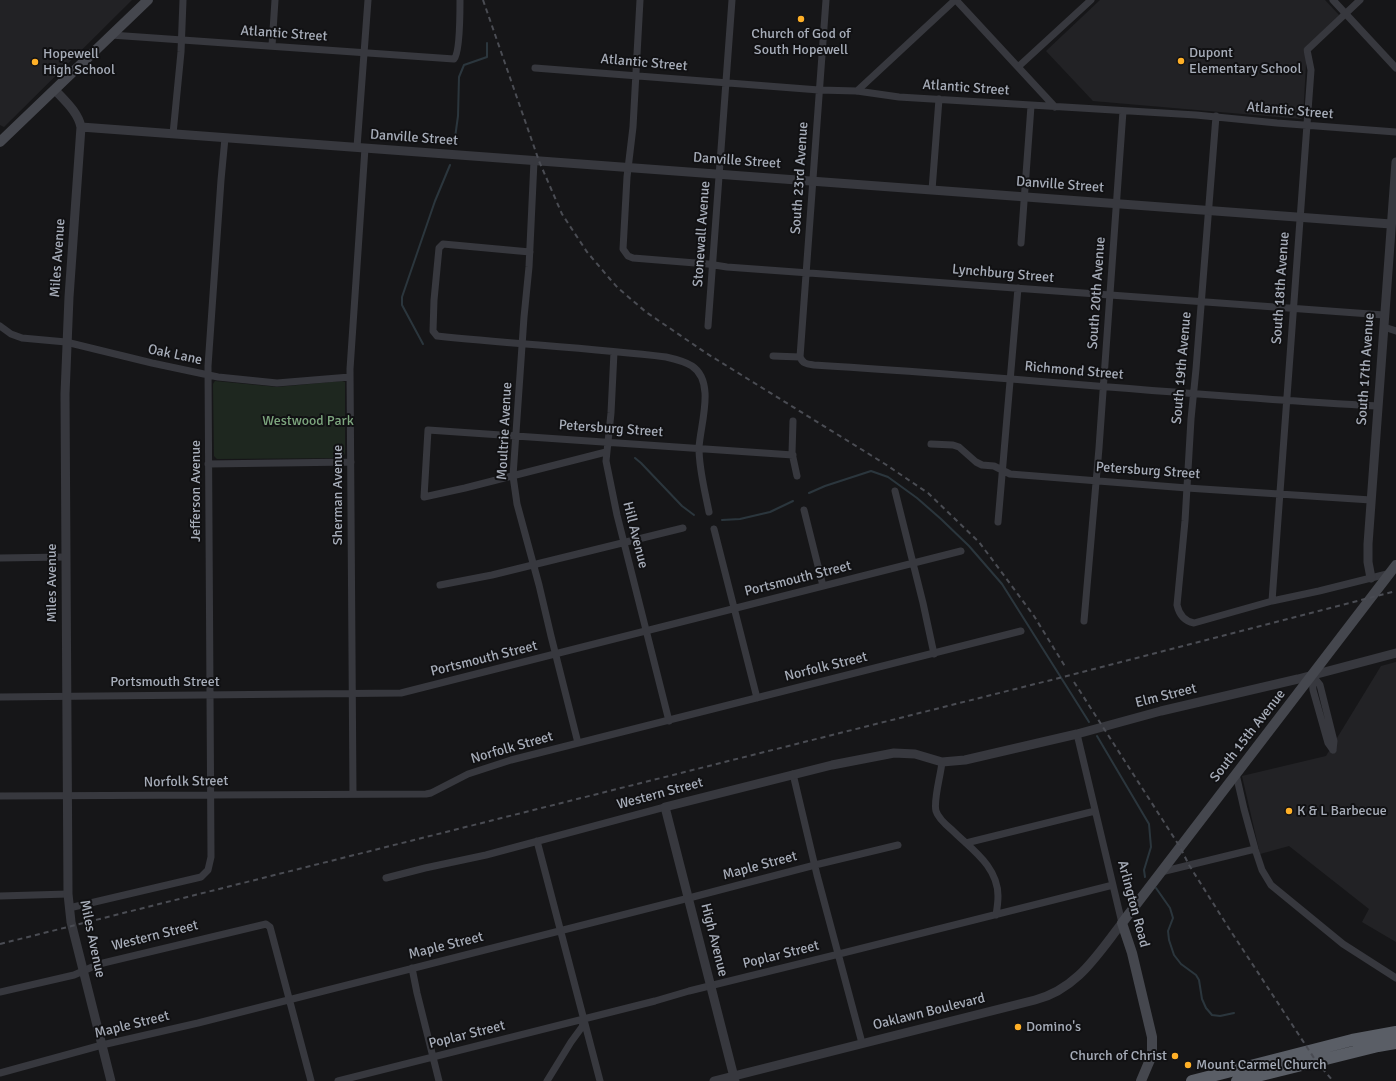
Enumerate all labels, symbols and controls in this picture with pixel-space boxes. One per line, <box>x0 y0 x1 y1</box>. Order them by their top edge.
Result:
marker: Church of God of South Hopewell <box>796 14 806 24</box>
street label: Atlantic Street <box>240 23 328 45</box>
place label: Church of God of South Hopewell <box>751 26 851 58</box>
place label: Dupont Elementary School <box>1189 45 1302 78</box>
place label: Hopewell High School <box>43 46 115 78</box>
street label: Atlantic Street <box>600 51 688 75</box>
marker: Dupont Elementary School <box>1176 56 1186 66</box>
marker: Hopewell High School <box>30 57 40 67</box>
street label: Atlantic Street <box>922 77 1010 99</box>
street label: Atlantic Street <box>1246 99 1334 123</box>
street label: South 23rd Avenue <box>788 121 812 235</box>
street label: Danville Street <box>370 127 458 149</box>
street label: Danville Street <box>693 150 781 172</box>
street label: Danville Street <box>1016 174 1104 196</box>
street label: Stonewall Avenue <box>690 180 714 288</box>
street label: Miles Avenue <box>47 218 69 298</box>
street label: South 18th Avenue <box>1269 231 1293 345</box>
street label: South 20th Avenue <box>1085 236 1109 350</box>
street label: Lynchburg Street <box>951 261 1055 287</box>
street label: South 19th Avenue <box>1169 311 1195 425</box>
street label: South 17th Avenue <box>1354 312 1378 426</box>
street label: Oak Lane <box>146 341 204 369</box>
street label: Richmond Street <box>1024 358 1124 384</box>
street label: Moultrie Avenue <box>494 382 516 480</box>
park label: Westwood Park <box>262 413 354 429</box>
street label: Petersburg Street <box>558 417 664 441</box>
street label: Jefferson Avenue <box>188 440 204 542</box>
street label: Sherman Avenue <box>330 445 346 545</box>
street label: Petersburg Street <box>1095 459 1201 483</box>
street label: Hill Avenue <box>619 500 651 570</box>
street label: Miles Avenue <box>44 543 60 623</box>
street label: Portsmouth Street <box>743 558 853 600</box>
street label: Portsmouth Street <box>429 638 539 680</box>
street label: Norfolk Street <box>783 649 869 685</box>
street label: Portsmouth Street <box>110 674 220 690</box>
street label: Elm Street <box>1134 680 1198 712</box>
street label: South 15th Avenue <box>1207 686 1289 786</box>
street label: Norfolk Street <box>469 728 555 768</box>
street label: Norfolk Street <box>143 773 229 791</box>
street label: Western Street <box>615 774 705 814</box>
place label: K & L Barbecue <box>1297 803 1387 819</box>
marker: K & L Barbecue <box>1284 806 1294 816</box>
street label: Maple Street <box>721 848 799 884</box>
street label: Arlington Road <box>1113 859 1153 949</box>
street label: Miles Avenue <box>76 899 108 979</box>
street label: High Avenue <box>697 902 731 978</box>
street label: Western Street <box>110 917 200 955</box>
street label: Maple Street <box>407 929 485 963</box>
street label: Poplar Street <box>741 937 821 973</box>
street label: Oaklawn Boulevard <box>871 990 987 1034</box>
street label: Maple Street <box>93 1008 171 1042</box>
street label: Poplar Street <box>427 1017 507 1053</box>
place label: Domino's <box>1026 1019 1081 1035</box>
marker: Domino's <box>1013 1022 1023 1032</box>
place label: Church of Christ <box>1070 1048 1167 1064</box>
marker: Church of Christ <box>1170 1051 1180 1061</box>
place label: Mount Carmel Church <box>1196 1057 1327 1073</box>
marker: Mount Carmel Church <box>1183 1060 1193 1070</box>

